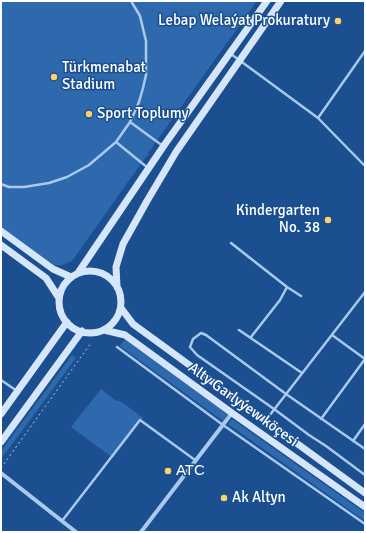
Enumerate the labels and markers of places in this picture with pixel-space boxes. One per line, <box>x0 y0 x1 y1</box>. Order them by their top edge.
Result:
place label: Lebap Welaýat Prokuratury <box>158 12 330 30</box>
marker: Lebap Welaýat Prokuratury <box>333 16 343 26</box>
place label: Türkmenabat Stadium <box>62 59 146 94</box>
marker: Türkmenabat Stadium <box>49 72 59 82</box>
place label: Sport Toplumy <box>97 105 189 123</box>
marker: Sport Toplumy <box>84 109 94 119</box>
place label: Kindergarten No. 38 <box>236 202 320 237</box>
marker: Kindergarten No. 38 <box>323 215 333 225</box>
place label: АТС <box>176 462 205 480</box>
marker: АТС <box>163 466 173 476</box>
place label: Ak Altyn <box>232 489 286 507</box>
marker: Ak Altyn <box>219 493 229 503</box>

